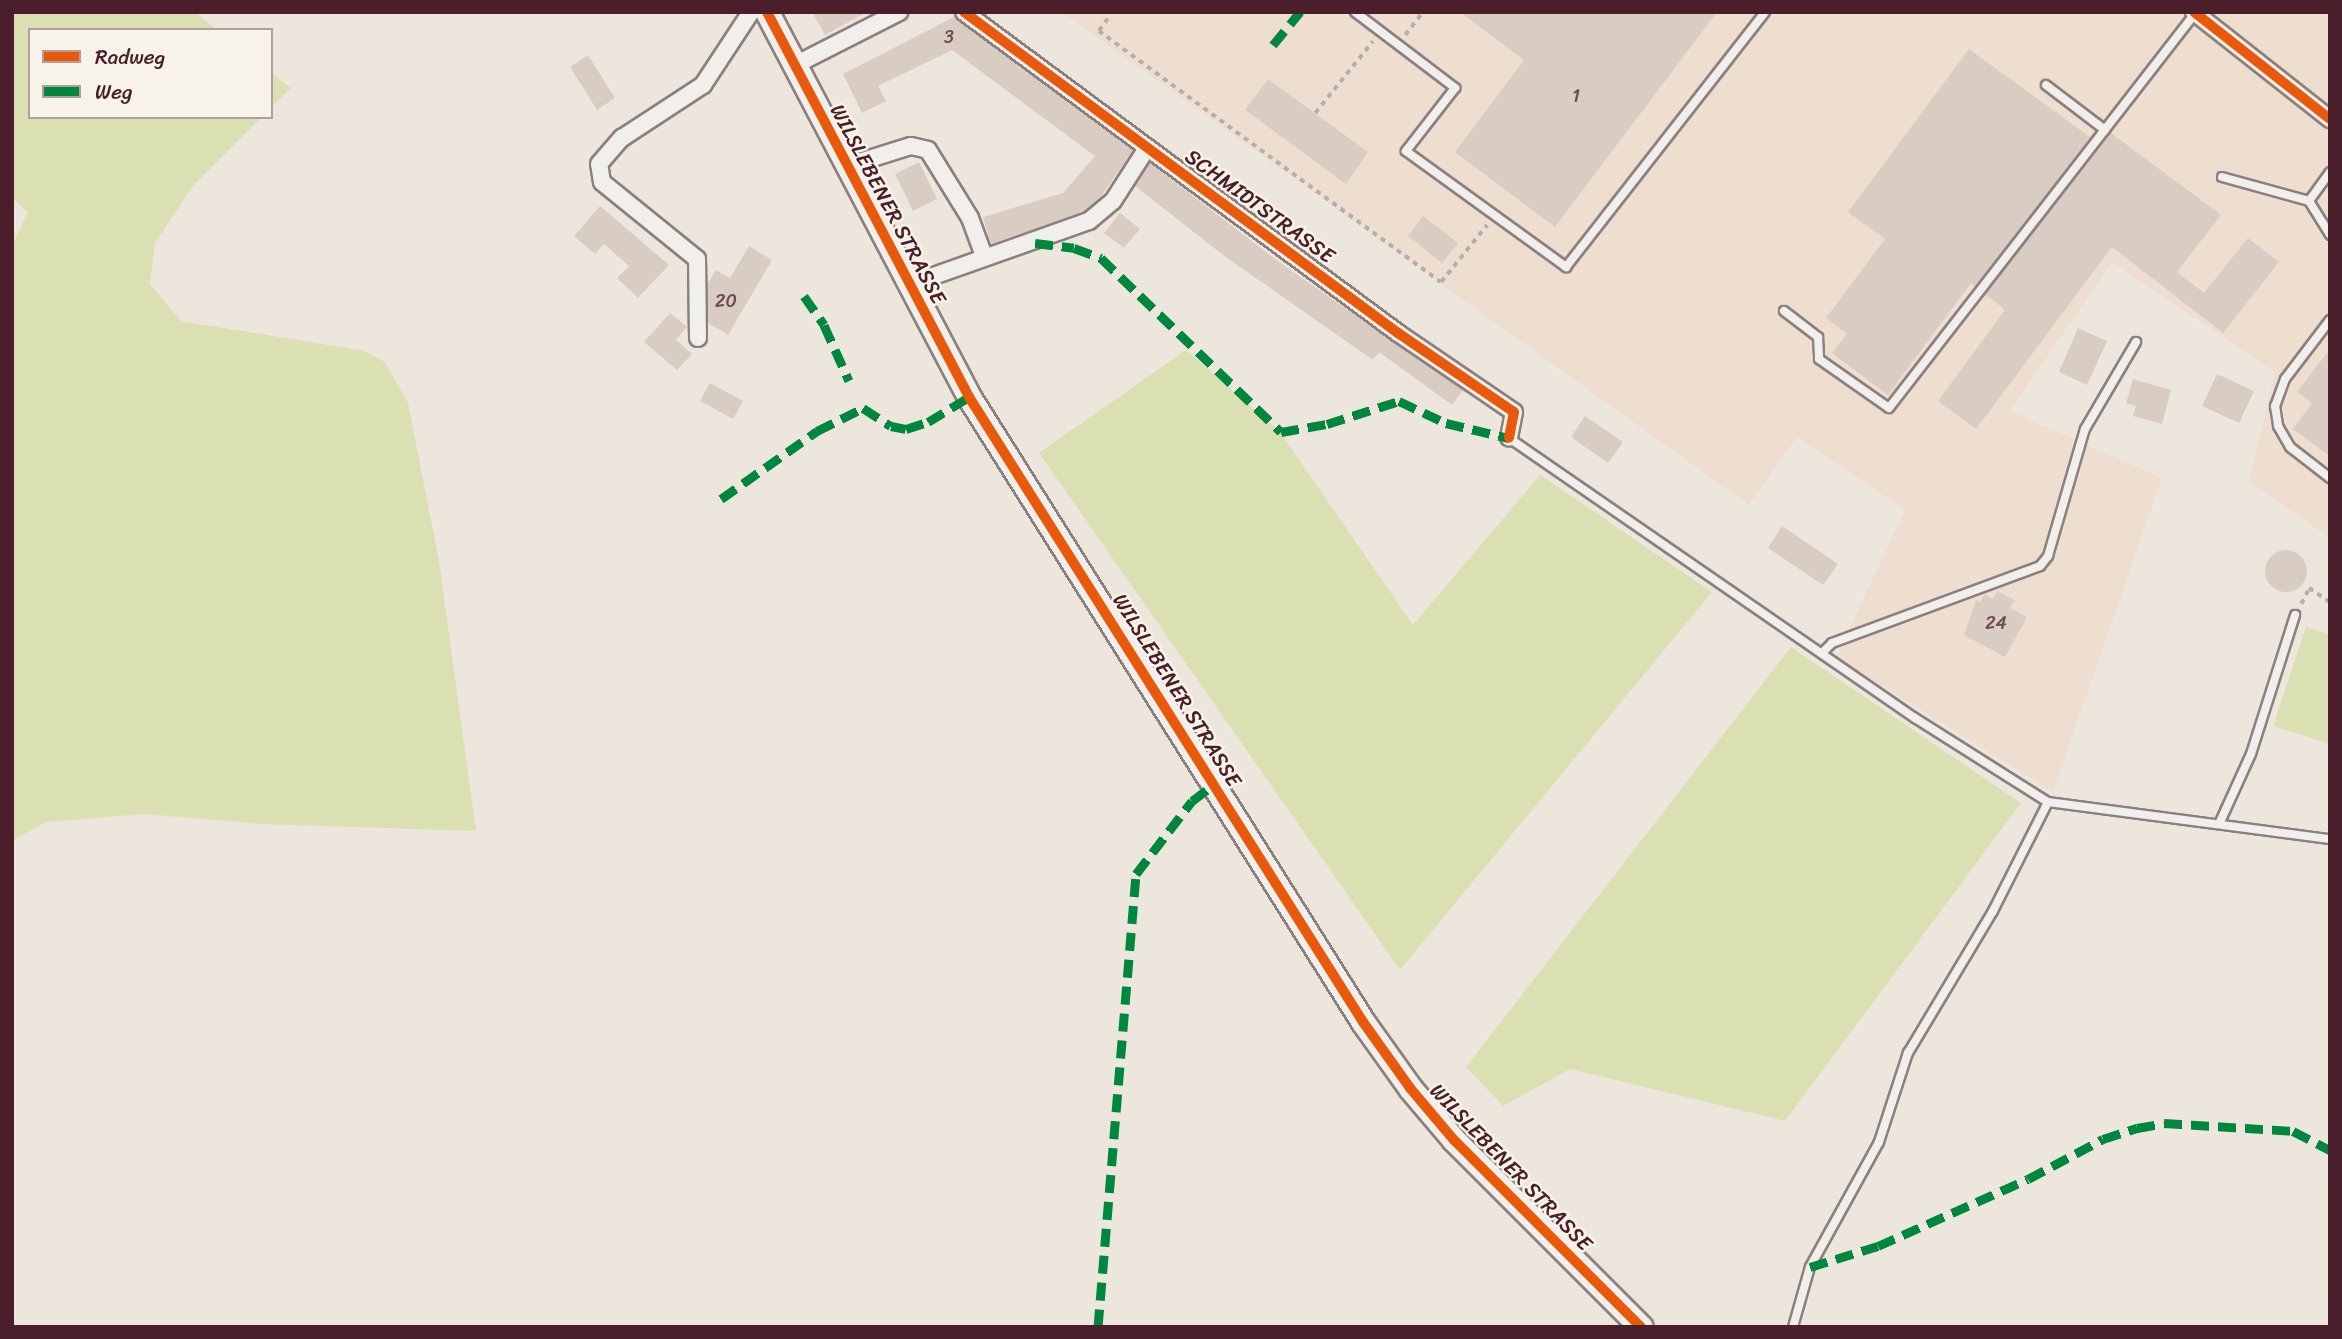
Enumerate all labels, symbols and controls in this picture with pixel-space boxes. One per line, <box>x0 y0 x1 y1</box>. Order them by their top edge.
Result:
house number: 3 <box>944 26 954 48</box>
legend <box>28 28 273 119</box>
text: Radweg <box>95 38 165 76</box>
text: Weg <box>95 73 133 111</box>
house number: 1 <box>1572 85 1580 107</box>
street label: WILSLEBENER STRASSE <box>824 99 952 309</box>
street label: SCHMIDTSTRASSE <box>1181 143 1339 269</box>
house number: 20 <box>715 290 737 312</box>
street label: WILSLEBENER STRASSE <box>1107 588 1247 792</box>
house number: 24 <box>1985 612 2007 634</box>
street label: WILSLEBENER STRASSE <box>1424 1077 1598 1257</box>

